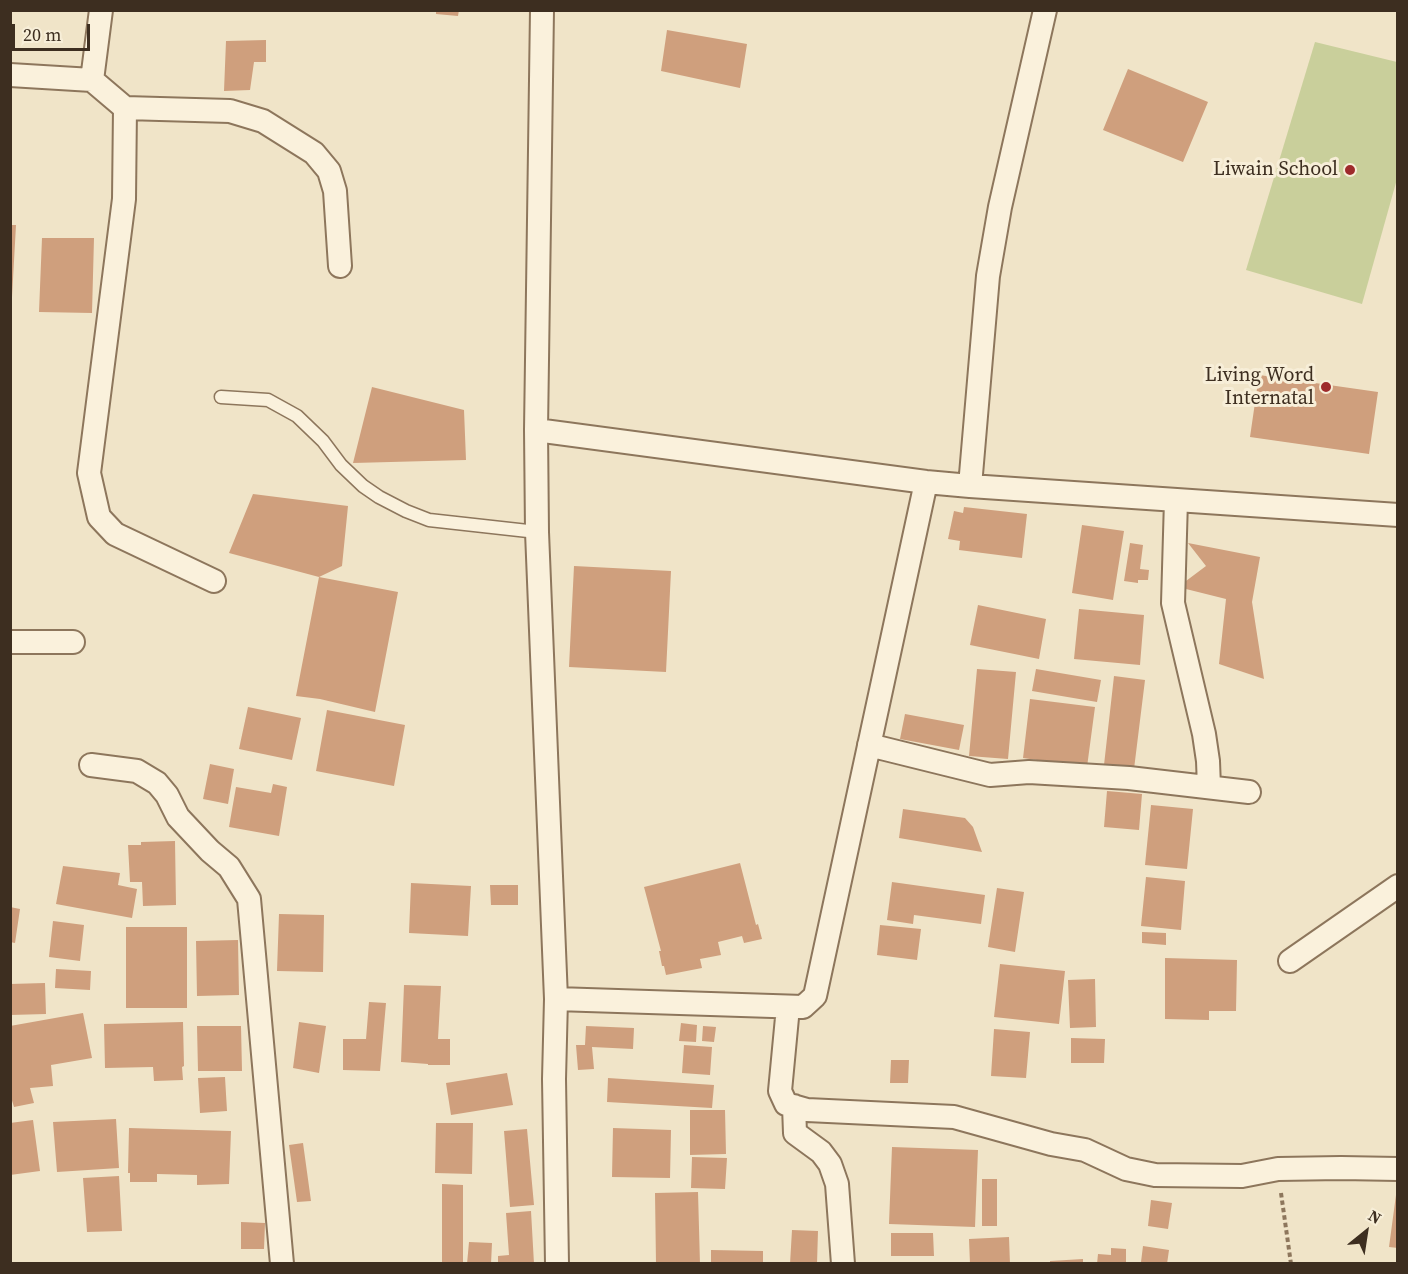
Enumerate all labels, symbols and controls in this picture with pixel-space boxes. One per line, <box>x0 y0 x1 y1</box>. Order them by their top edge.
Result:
scale bar <box>15 12 93 50</box>
text: 20 m <box>23 22 61 47</box>
place label: Liwain School <box>1213 158 1338 182</box>
marker: Liwain School <box>1343 163 1357 177</box>
place label: Living Word Internatal <box>1205 364 1314 411</box>
marker: Living Word Internatal <box>1319 380 1333 394</box>
north arrow <box>1336 1202 1396 1262</box>
text: N <box>1364 1204 1386 1229</box>

